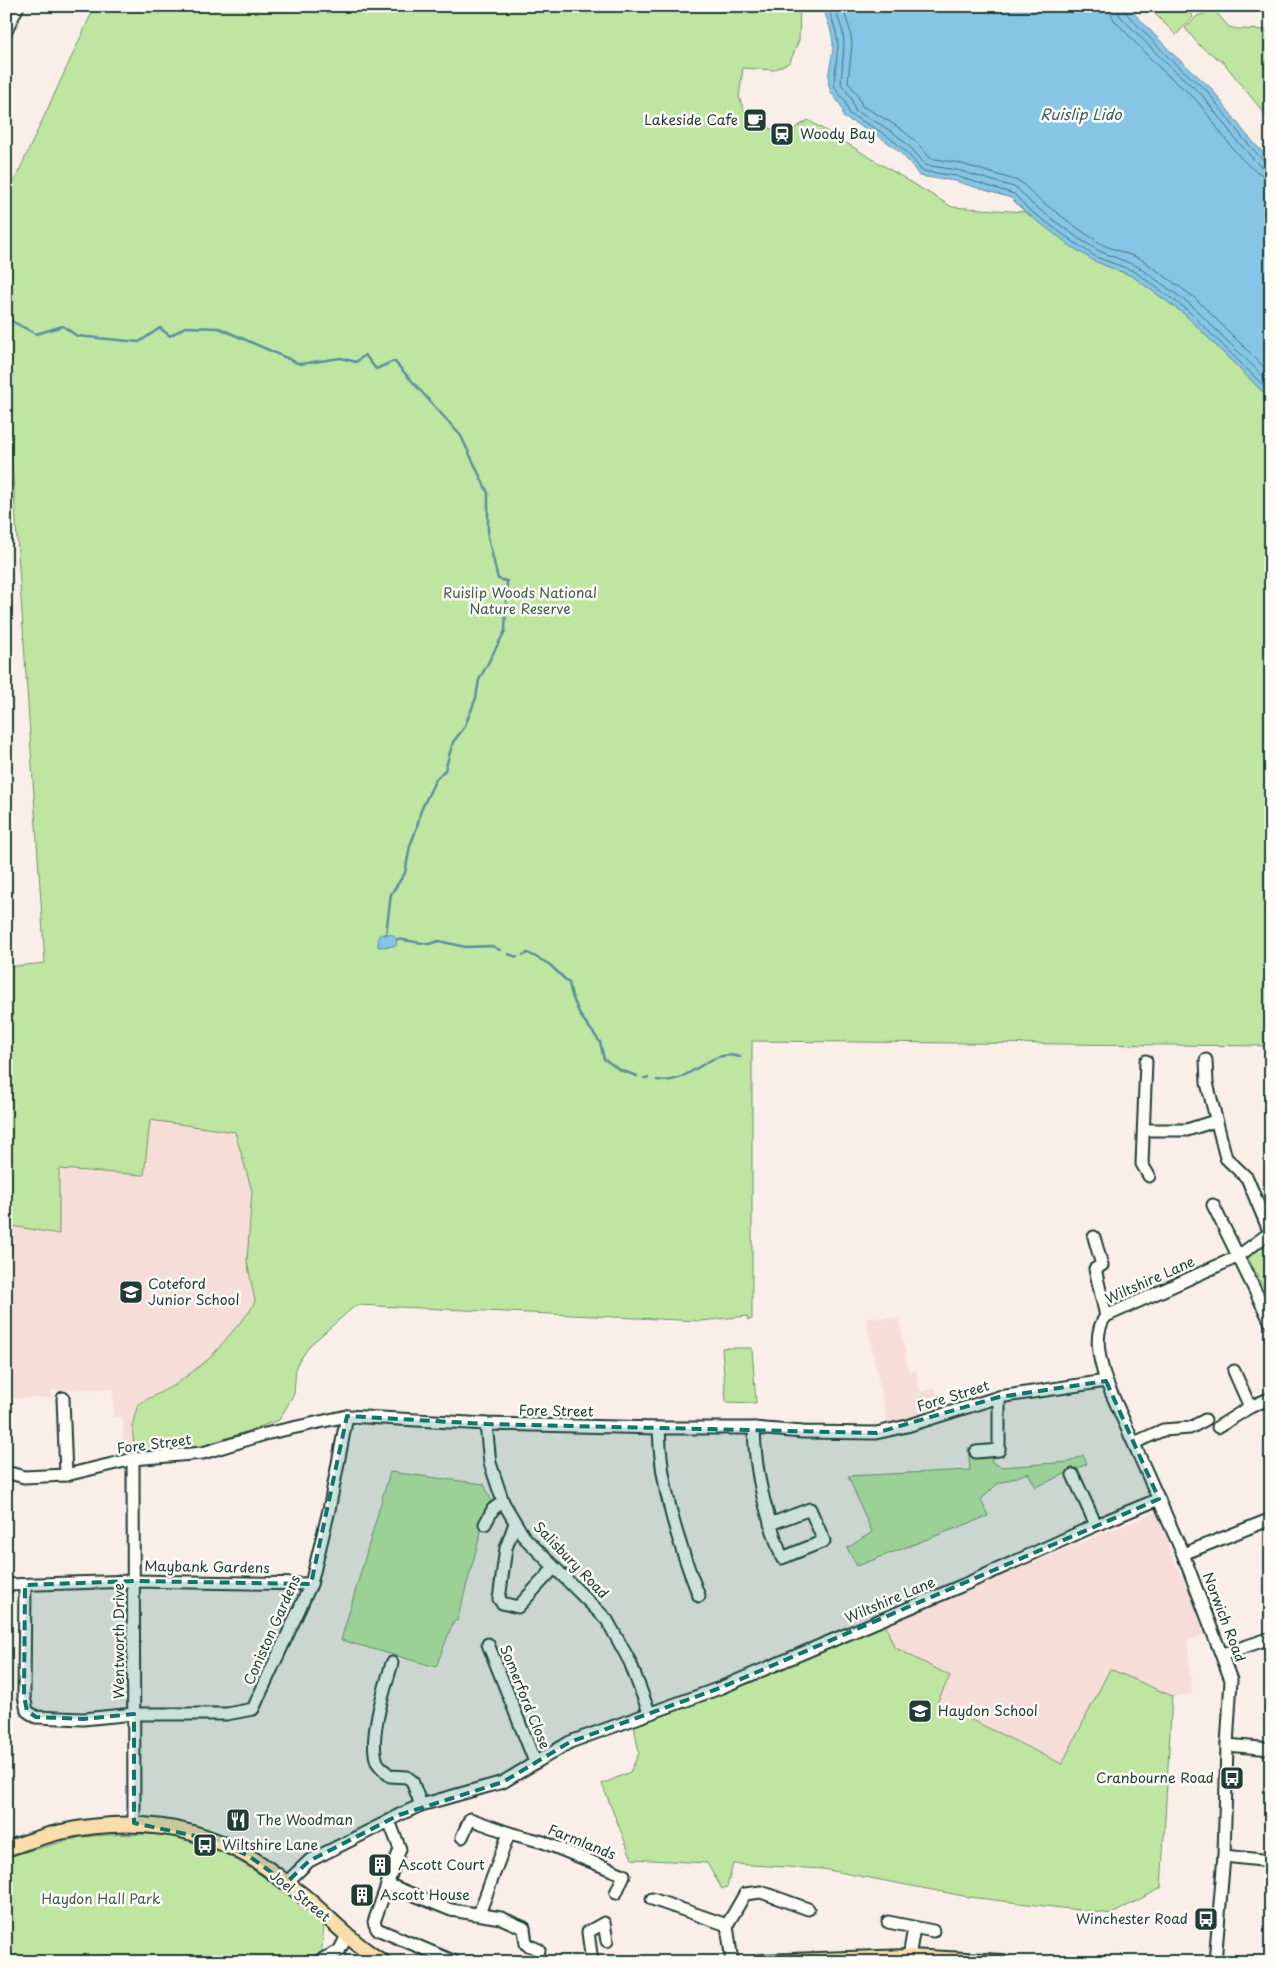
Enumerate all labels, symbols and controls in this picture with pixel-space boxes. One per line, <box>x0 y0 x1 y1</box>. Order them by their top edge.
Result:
water label: Ruislip Lido <box>1040 102 1122 125</box>
cafe icon: Lakeside Cafe <box>742 107 768 133</box>
place label: Lakeside Cafe <box>644 109 738 130</box>
station icon: Woody Bay <box>769 121 795 147</box>
place label: Woody Bay <box>800 123 875 144</box>
park label: Ruislip Woods National Nature Reserve <box>443 582 597 619</box>
street label: Wiltshire Lane <box>1102 1250 1198 1309</box>
place label: Coteford Junior School <box>148 1273 239 1310</box>
school or university icon: Coteford Junior School <box>118 1279 144 1305</box>
street label: Fore Street <box>914 1374 992 1417</box>
street label: Fore Street <box>518 1399 594 1422</box>
street label: Fore Street <box>115 1428 193 1458</box>
street label: Salisbury Road <box>529 1516 614 1603</box>
street label: Maybank Gardens <box>144 1555 270 1578</box>
street label: Norwich Road <box>1198 1569 1251 1665</box>
street label: Coniston Gardens <box>238 1571 305 1688</box>
street label: Wiltshire Lane <box>841 1571 938 1628</box>
street label: Wentworth Drive <box>108 1583 129 1699</box>
street label: Somerford Close <box>495 1642 556 1752</box>
school or university icon: Haydon School <box>907 1698 933 1724</box>
place label: Haydon School <box>938 1700 1038 1721</box>
bus stop icon: Cranbourne Road <box>1219 1765 1245 1791</box>
place label: Cranbourne Road <box>1096 1767 1214 1788</box>
restaurant icon: The Woodman <box>225 1807 251 1833</box>
place label: The Woodman <box>256 1809 353 1830</box>
street label: Farmlands <box>545 1818 619 1865</box>
bus stop icon: Wiltshire Lane <box>192 1832 218 1858</box>
place label: Wiltshire Lane <box>222 1834 318 1855</box>
building icon: Ascott Court <box>367 1852 393 1878</box>
place label: Ascott Court <box>398 1854 485 1875</box>
street label: Joel Street <box>265 1865 335 1927</box>
building icon: Ascott House <box>349 1882 375 1908</box>
place label: Ascott House <box>380 1884 470 1905</box>
park label: Haydon Hall Park <box>41 1888 161 1909</box>
bus stop icon: Winchester Road <box>1193 1906 1219 1932</box>
place label: Winchester Road <box>1076 1908 1188 1929</box>

